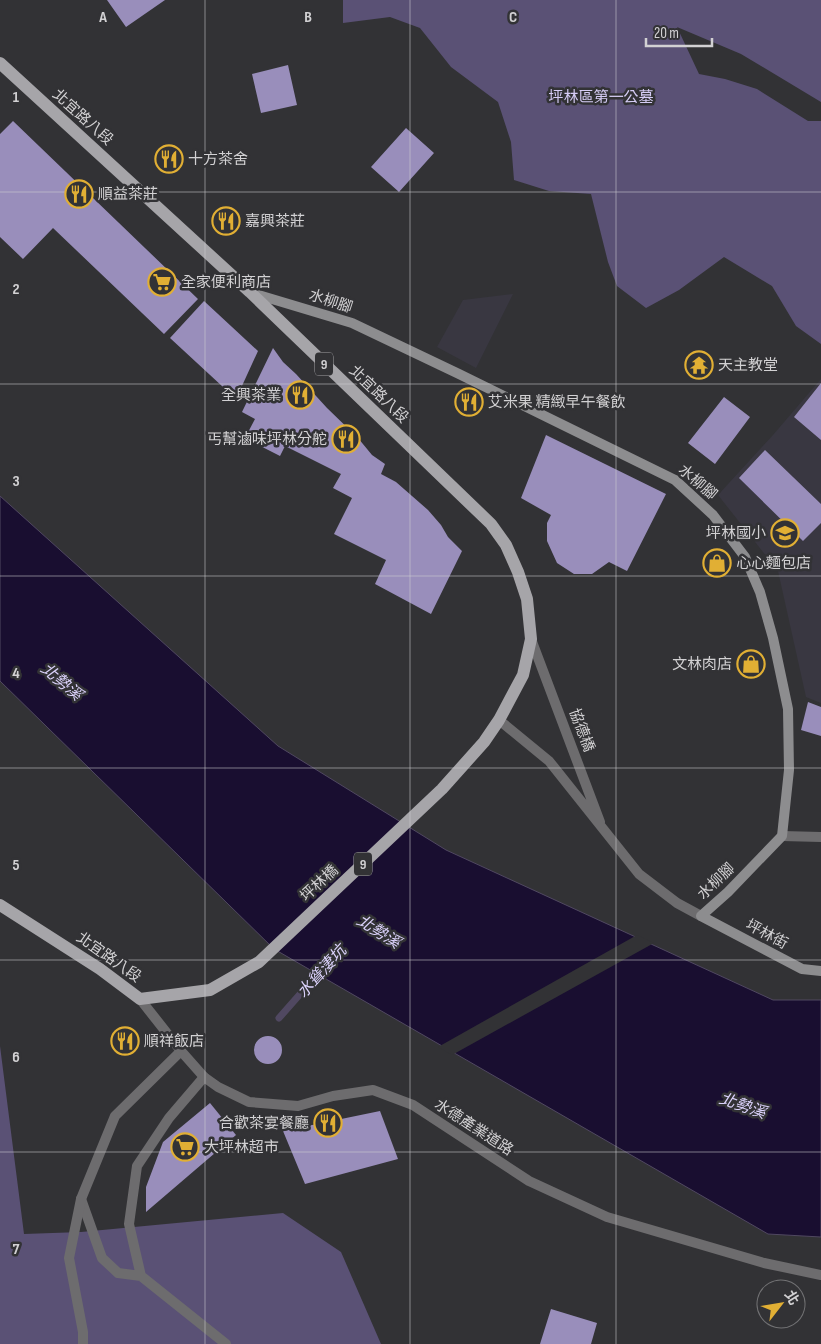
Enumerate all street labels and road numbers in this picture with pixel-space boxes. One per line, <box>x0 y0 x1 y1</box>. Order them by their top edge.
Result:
street label: 北宜路八段 <box>48 85 117 150</box>
street label: 水柳腳 <box>307 285 355 317</box>
road number: 9 <box>315 352 333 376</box>
street label: 北宜路八段 <box>345 361 412 427</box>
street label: 水柳腳 <box>674 461 721 504</box>
street label: 協德橋 <box>565 706 598 755</box>
road number: 9 <box>354 852 372 876</box>
street label: 水柳腳 <box>694 859 739 904</box>
street label: 坪林橋 <box>296 861 342 906</box>
street label: 坪林街 <box>742 915 791 953</box>
street label: 北宜路八段 <box>73 928 145 987</box>
street label: 水德產業道路 <box>431 1095 517 1160</box>

